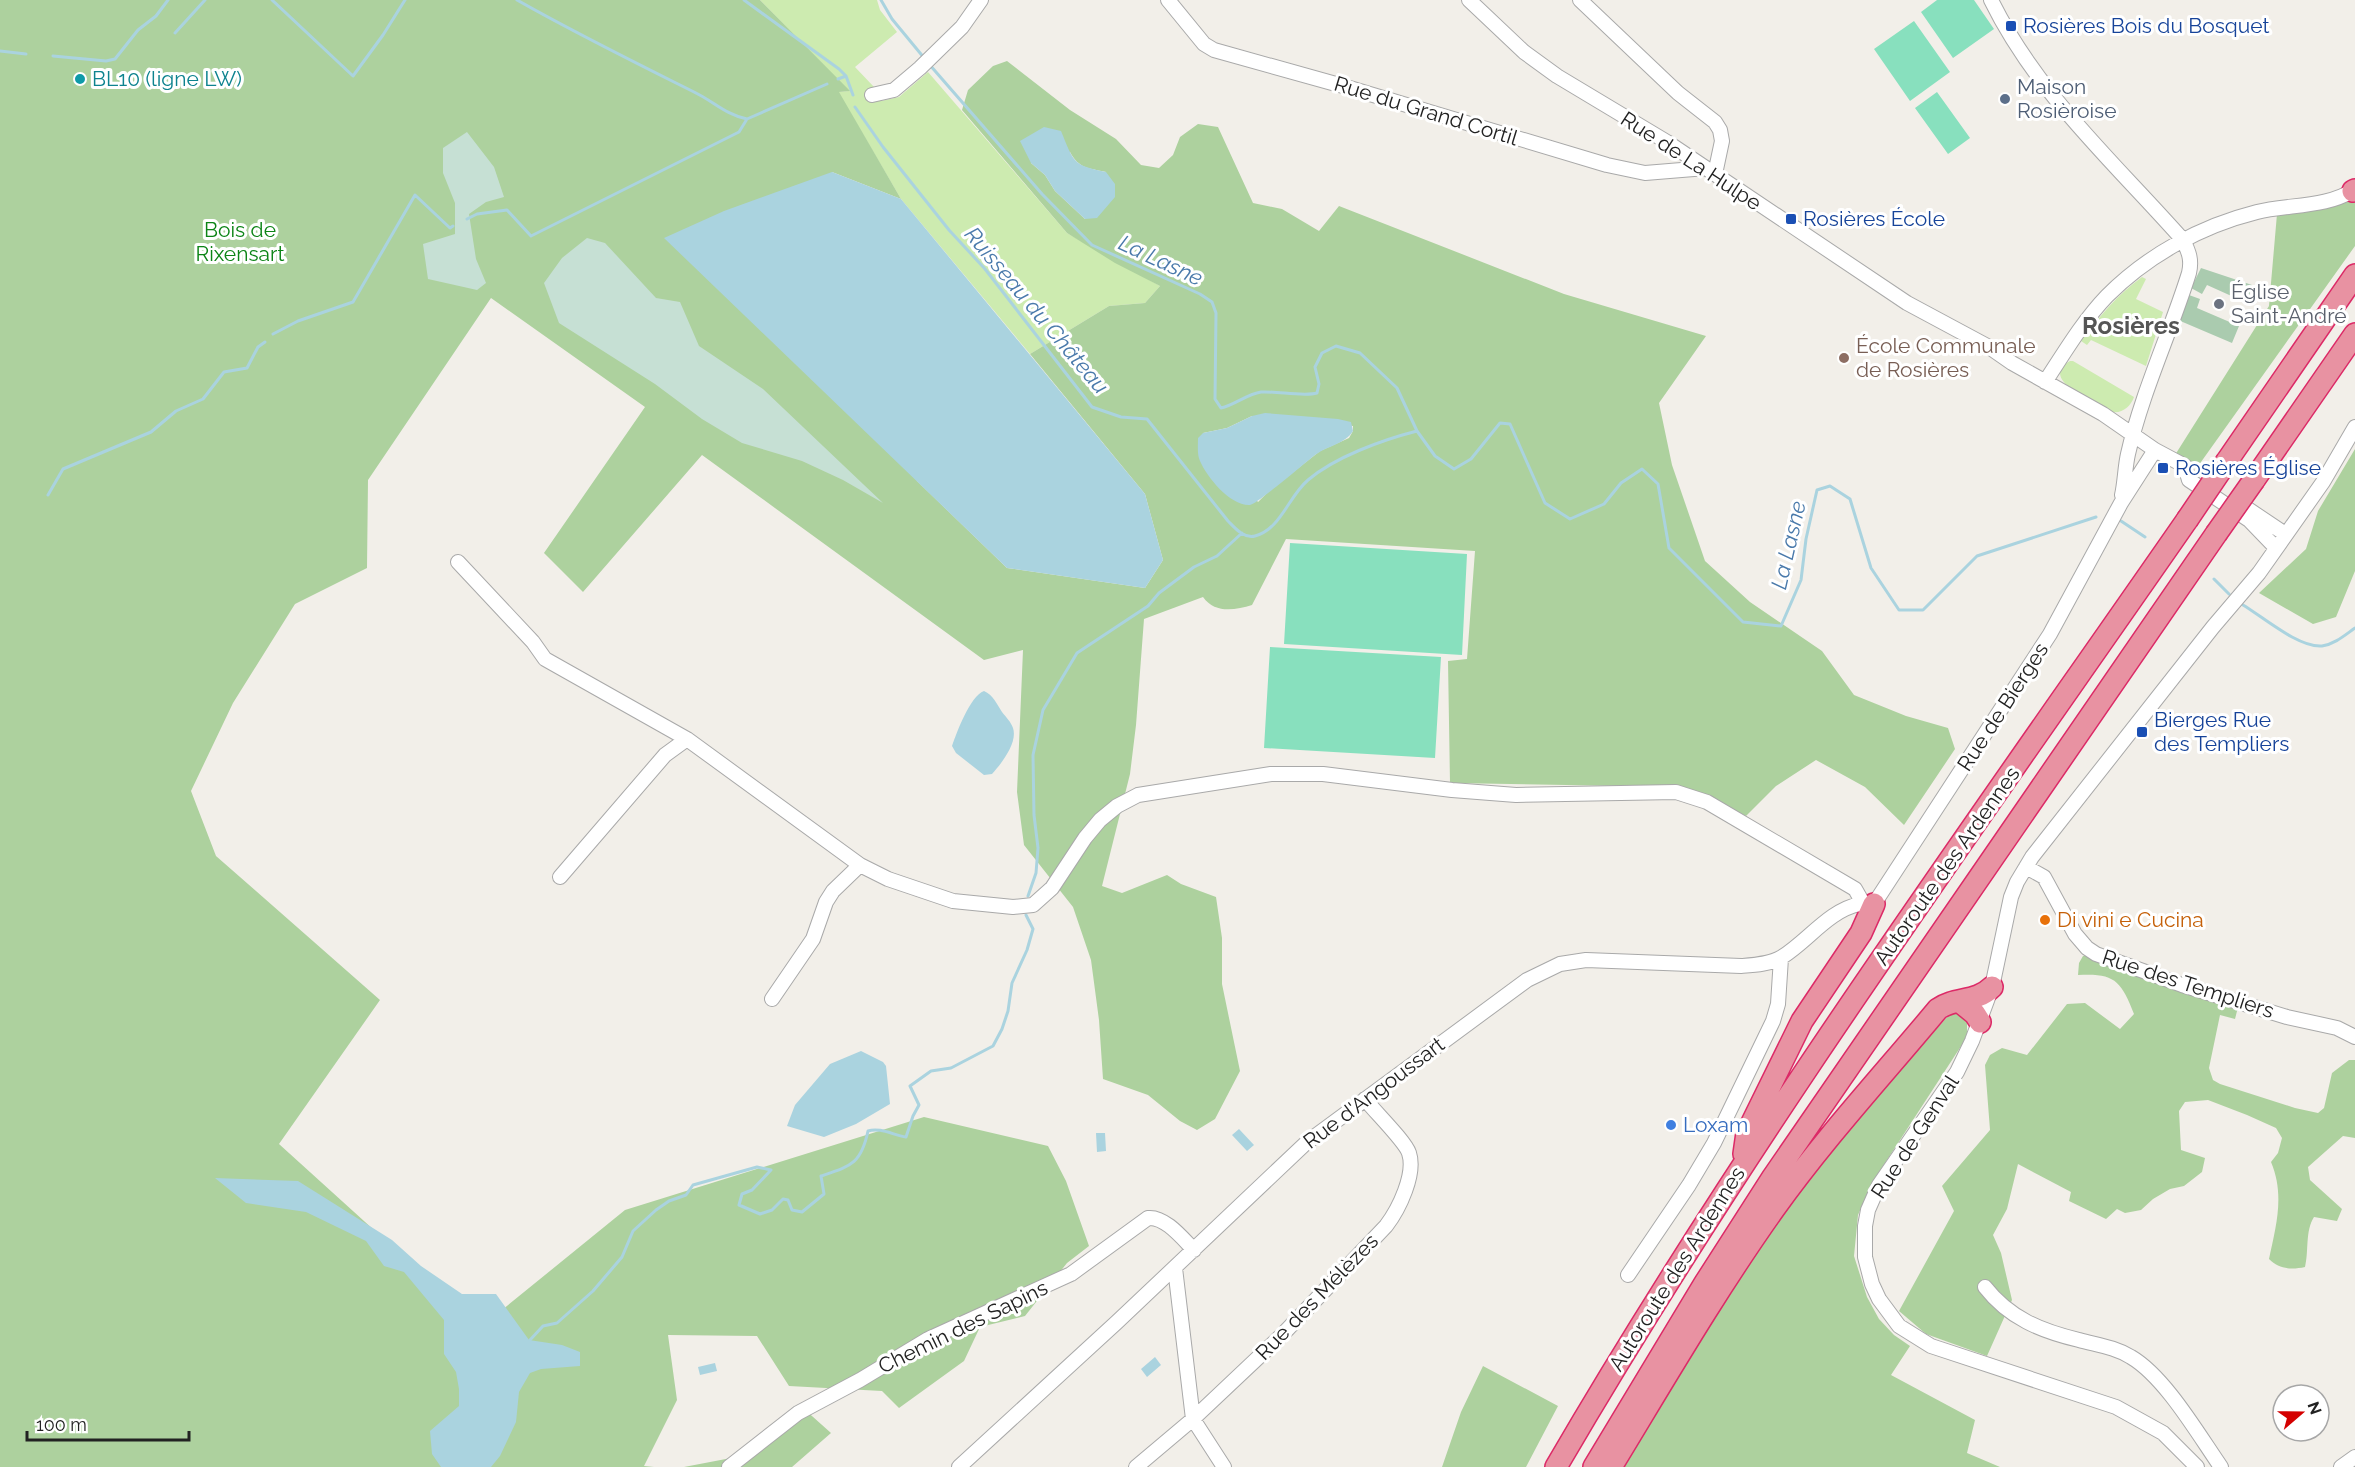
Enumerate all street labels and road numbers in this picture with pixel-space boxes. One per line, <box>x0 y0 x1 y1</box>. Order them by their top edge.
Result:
street label: Rue du Grand Cortil <box>1331 71 1521 150</box>
street label: Rue de La Hulpe <box>1616 106 1766 215</box>
street label: Rue de Bierges <box>1952 638 2053 776</box>
street label: Autoroute des Ardennes <box>1869 762 2025 970</box>
street label: Rue des Templiers <box>2099 944 2277 1023</box>
street label: Rue d'Angoussart <box>1298 1031 1449 1154</box>
street label: Rue de Genval <box>1865 1070 1964 1203</box>
street label: Autoroute des Ardennes <box>1603 1162 1750 1376</box>
street label: Rue des Mélèzes <box>1250 1228 1383 1365</box>
street label: Chemin des Sapins <box>874 1275 1052 1378</box>

